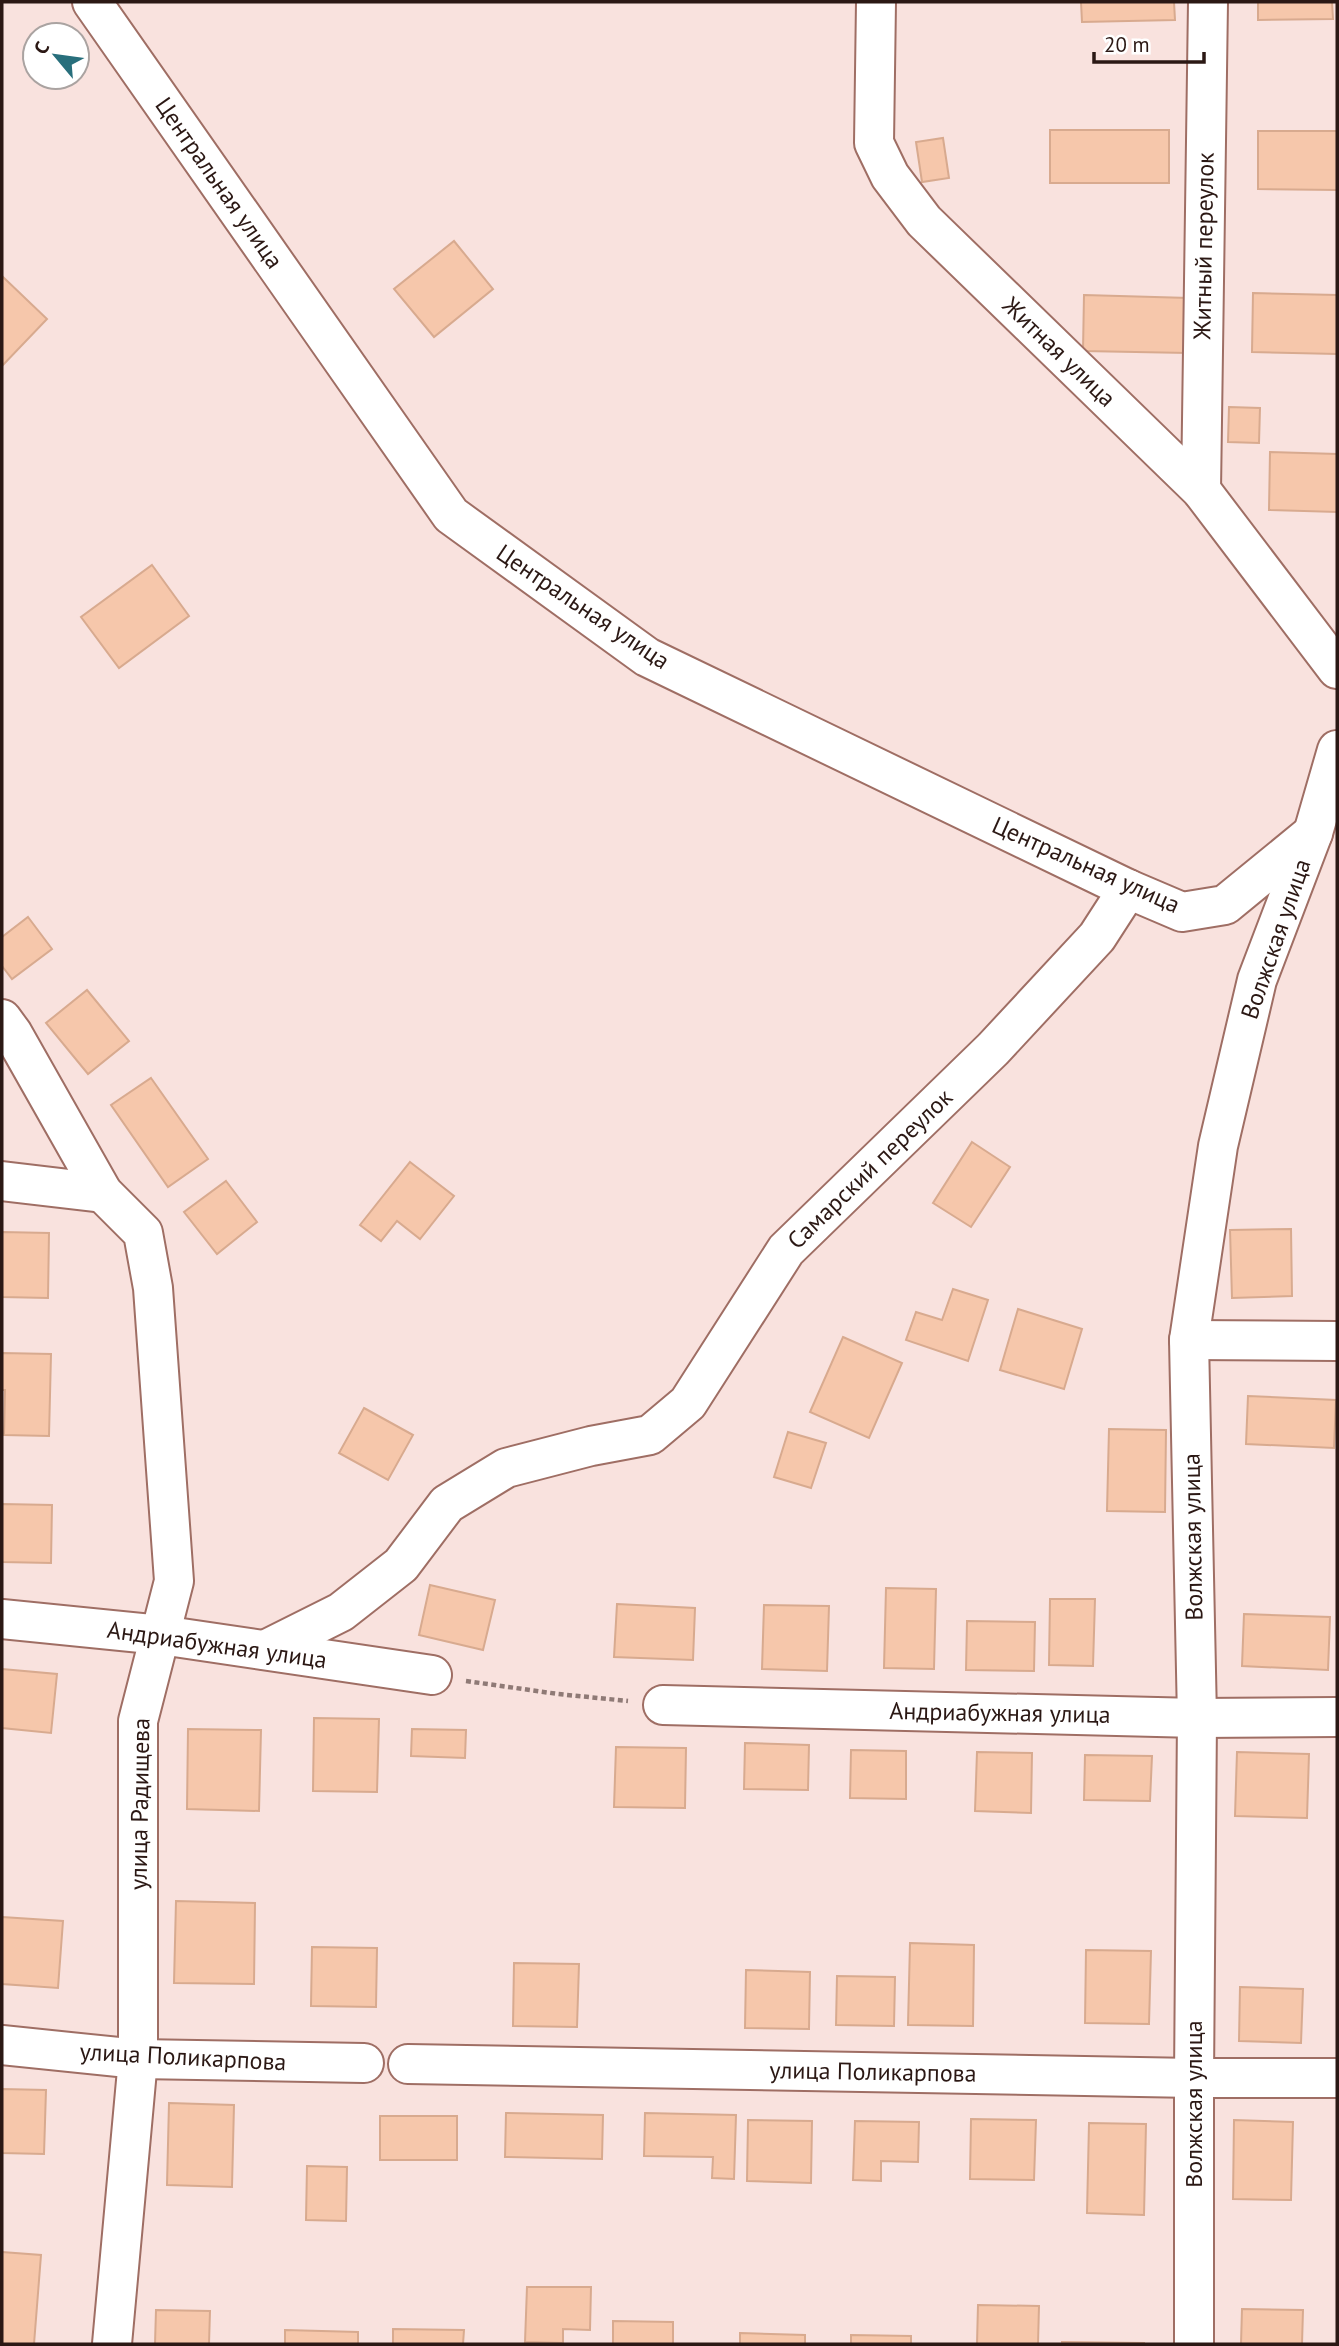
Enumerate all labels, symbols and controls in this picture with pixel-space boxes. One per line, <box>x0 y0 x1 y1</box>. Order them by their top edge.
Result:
north arrow <box>21 21 91 91</box>
scale bar <box>1094 21 1204 65</box>
text: 20 m <box>1104 31 1150 58</box>
text: С <box>28 37 54 58</box>
street label: Центральная улица <box>149 91 290 275</box>
street label: Житный переулок <box>1186 152 1221 341</box>
street label: Житная улица <box>995 289 1123 413</box>
street label: Центральная улица <box>491 537 676 676</box>
street label: Центральная улица <box>987 809 1185 920</box>
street label: Волжская улица <box>1234 855 1317 1023</box>
street label: Самарский переулок <box>780 1081 959 1255</box>
street label: Волжская улица <box>1176 1453 1209 1621</box>
street label: Андриабужная улица <box>105 1614 329 1675</box>
street label: Андриабужная улица <box>889 1695 1111 1730</box>
street label: улица Радищева <box>122 1718 157 1890</box>
street label: Волжская улица <box>1178 2020 1209 2188</box>
street label: улица Поликарпова <box>79 2036 287 2077</box>
street label: улица Поликарпова <box>769 2054 977 2089</box>

